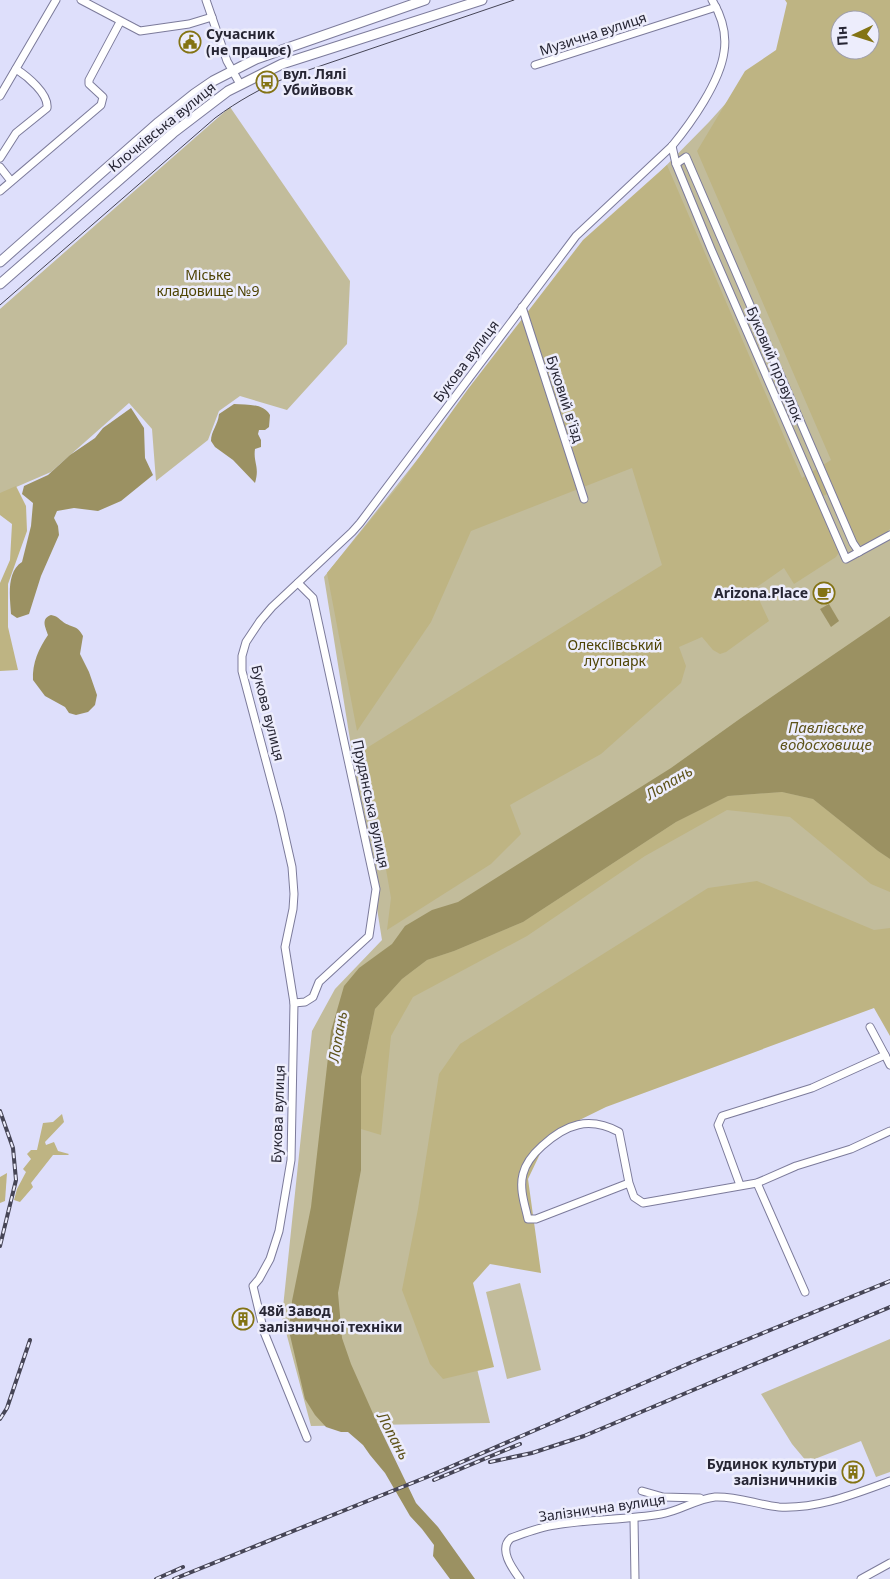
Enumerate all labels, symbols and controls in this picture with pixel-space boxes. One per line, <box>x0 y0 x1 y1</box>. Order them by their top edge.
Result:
street label: Музична вулиця <box>537 7 649 60</box>
north arrow <box>830 10 880 60</box>
place label: Сучасник (не працює) <box>206 24 291 59</box>
text: Пн <box>831 25 852 47</box>
public building icon: Сучасник (не працює) <box>178 30 202 54</box>
place label: вул. Лялі Убийвовк <box>283 64 353 99</box>
bus stop icon: вул. Лялі Убийвовк <box>255 70 279 94</box>
street label: Клочківська вулиця <box>104 77 219 176</box>
park label: Міське кладовище №9 <box>156 265 260 300</box>
street label: Буковий провулок <box>743 303 809 425</box>
street label: Букова вулиця <box>428 316 503 406</box>
street label: Буковий в'їзд <box>542 353 589 445</box>
cafe icon: Arizona.Place <box>812 581 836 605</box>
place label: Arizona.Place <box>714 583 808 602</box>
park label: Олексіївський лугопарк <box>568 635 662 670</box>
street label: Букова вулиця <box>247 663 290 763</box>
water label: Павлівське водосховище <box>780 717 873 754</box>
street label: Прудянська вулиця <box>349 738 394 870</box>
water label: Лопань <box>640 760 696 805</box>
water label: Лопань <box>323 1009 351 1065</box>
street label: Букова вулиця <box>266 1065 289 1163</box>
place label: 48й Завод залізничної техніки <box>259 1301 403 1336</box>
building icon: 48й Завод залізничної техніки <box>231 1307 255 1331</box>
water label: Лопань <box>372 1407 415 1463</box>
place label: Будинок культури залізничників <box>707 1454 837 1489</box>
building icon: Будинок культури залізничників <box>841 1460 865 1484</box>
street label: Залізнична вулиця <box>537 1489 667 1526</box>

